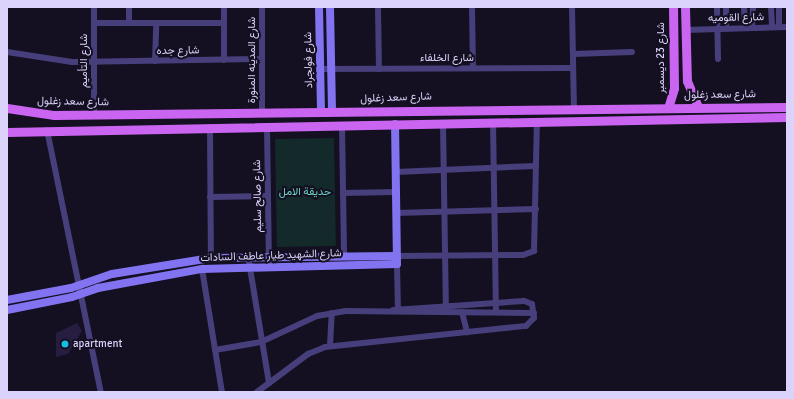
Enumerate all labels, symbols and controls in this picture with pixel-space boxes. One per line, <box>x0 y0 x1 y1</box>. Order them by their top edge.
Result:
street label: شارع القوميه <box>708 11 764 25</box>
street label: شارع المدينه المنورة <box>245 17 259 103</box>
street label: شارع 23 ديسمبر <box>654 22 668 94</box>
street label: شارع فولجراد <box>302 32 316 88</box>
street label: شارع التأميم <box>77 34 91 88</box>
street label: شارع جده <box>156 44 200 58</box>
street label: شارع الخلفاء <box>420 51 474 65</box>
street label: شارع سعد زغلول <box>684 88 756 102</box>
street label: شارع سعد زغلول <box>360 90 432 106</box>
street label: شارع سعد زغلول <box>37 95 109 109</box>
street label: شارع صالح سليم <box>251 159 265 233</box>
park label: حديقة الامل <box>279 185 331 199</box>
street label: شارع الشهيد طيار عاطف السادات <box>200 247 342 265</box>
place label: apartment <box>73 337 122 351</box>
marker: apartment <box>60 339 70 349</box>

